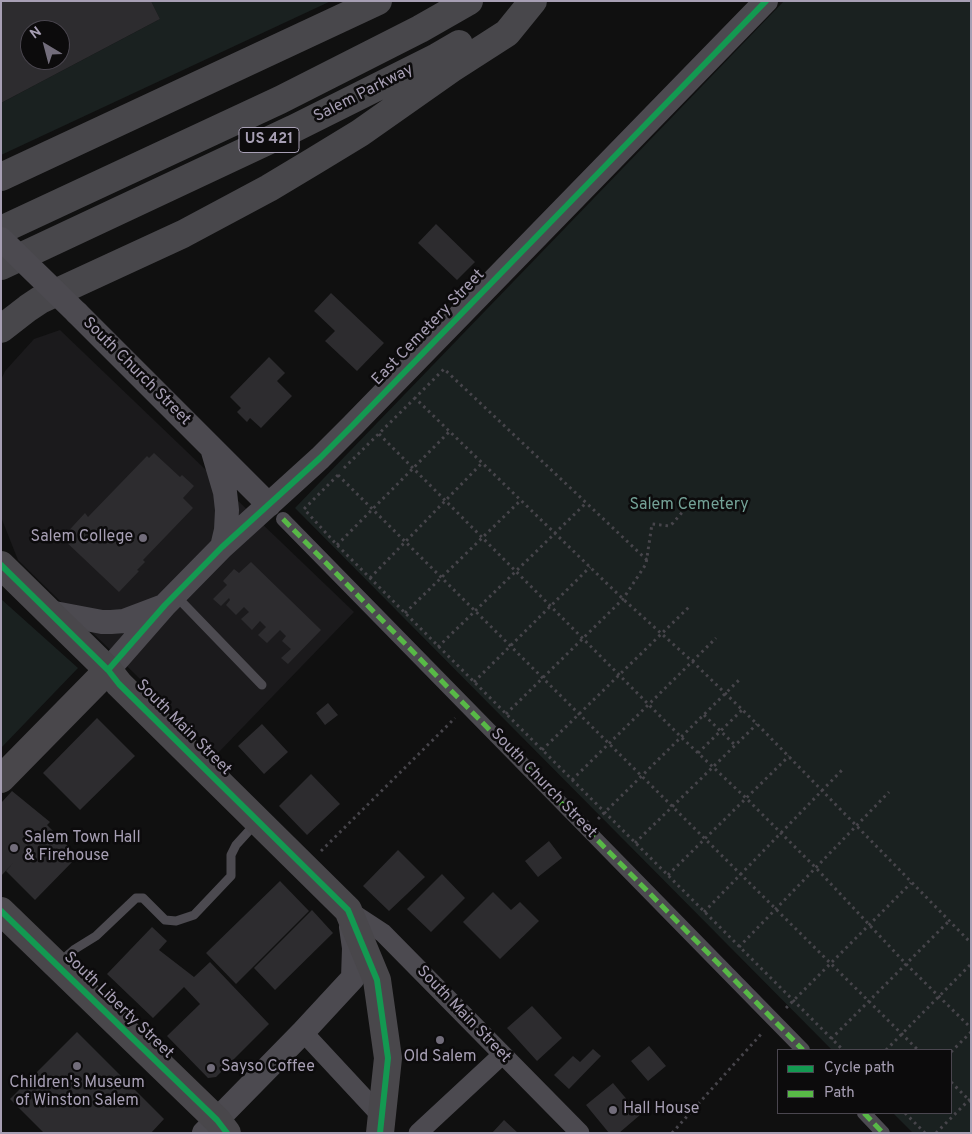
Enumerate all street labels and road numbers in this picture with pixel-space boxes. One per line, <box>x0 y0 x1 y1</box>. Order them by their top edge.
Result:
street label: Salem Parkway <box>311 61 417 127</box>
road number: US 421 <box>239 128 299 152</box>
street label: East Cemetery Street <box>369 266 489 390</box>
street label: South Church Street <box>78 314 194 430</box>
street label: South Main Street <box>131 676 235 780</box>
street label: South Church Street <box>486 725 600 843</box>
street label: South Liberty Street <box>59 949 177 1063</box>
street label: South Main Street <box>412 963 514 1067</box>

